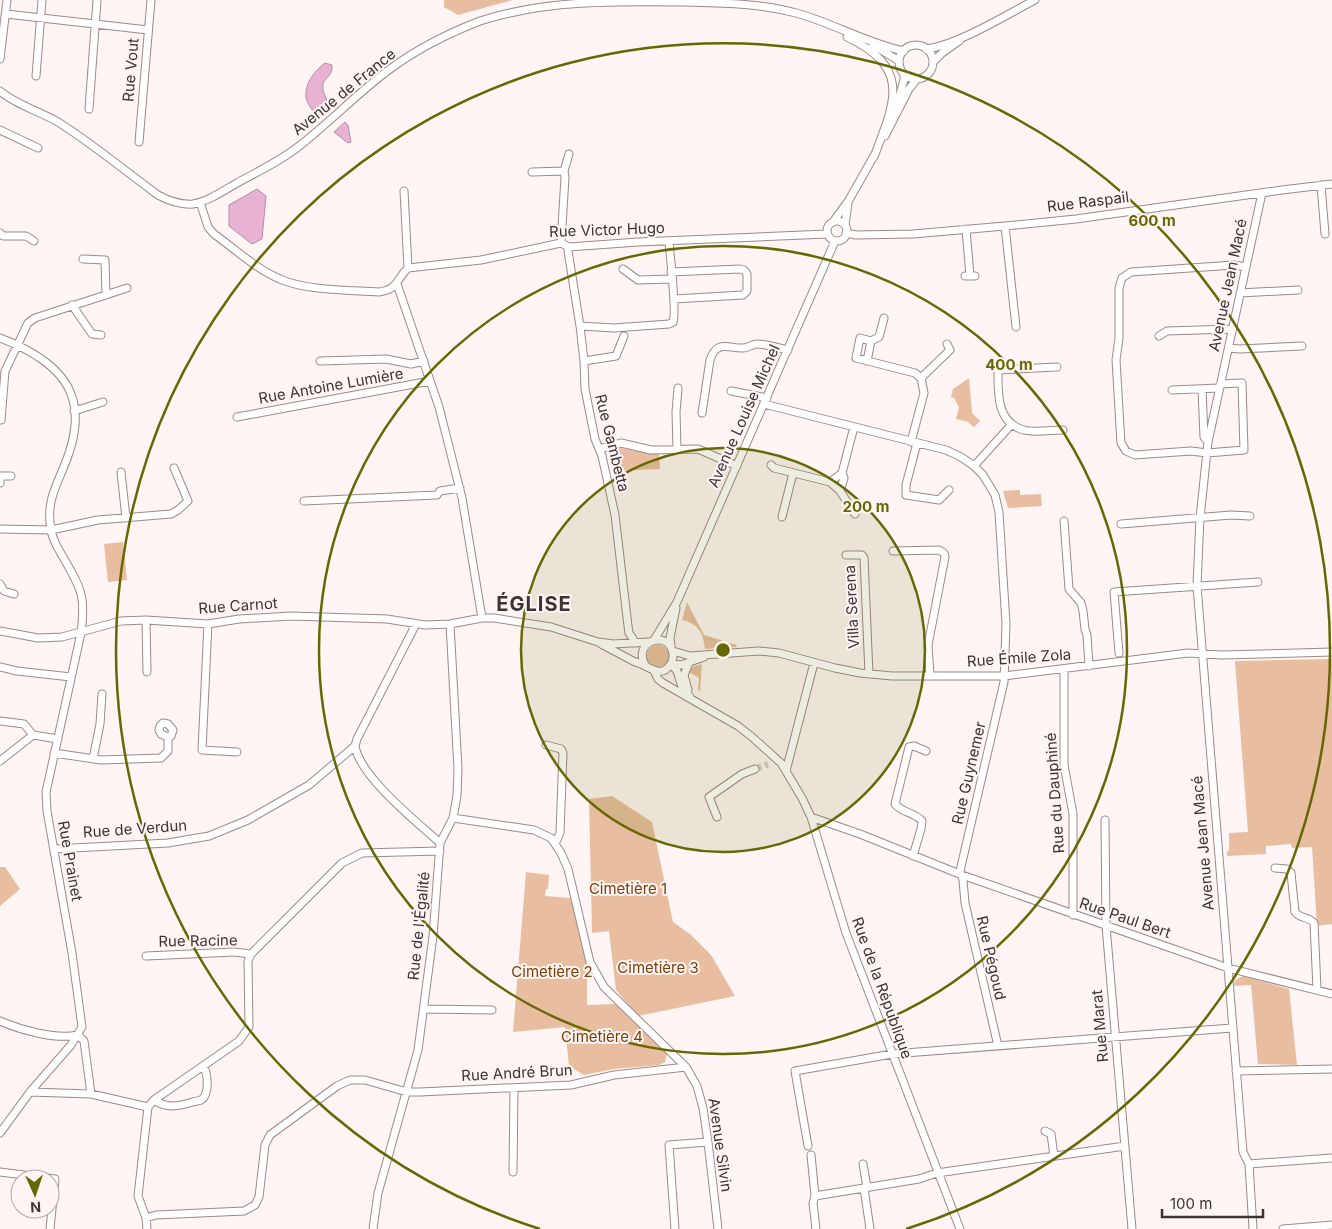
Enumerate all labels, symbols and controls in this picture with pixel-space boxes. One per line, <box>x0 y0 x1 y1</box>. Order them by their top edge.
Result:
street label: Rue Vout <box>118 37 143 103</box>
street label: Avenue de France <box>288 44 399 139</box>
street label: Rue Raspail <box>1046 187 1130 216</box>
text: 600 m <box>1128 211 1176 230</box>
street label: Avenue Jean Macé <box>1204 217 1251 353</box>
street label: Rue Victor Hugo <box>549 218 665 241</box>
street label: Avenue Louise Michel <box>703 341 784 490</box>
text: 400 m <box>985 355 1033 374</box>
street label: Rue Antoine Lumière <box>257 363 405 408</box>
street label: Rue Gambetta <box>591 392 634 494</box>
text: 200 m <box>843 497 889 516</box>
street label: Villa Serena <box>840 565 863 649</box>
district label: ÉGLISE <box>496 591 572 616</box>
street label: Rue Carnot <box>198 593 278 618</box>
centre of rings <box>714 641 732 659</box>
street label: Rue Émile Zola <box>966 644 1072 671</box>
street label: Rue Guynemer <box>947 719 990 826</box>
street label: Rue du Dauphiné <box>1041 732 1068 854</box>
street label: Avenue Jean Macé <box>1187 775 1218 911</box>
street label: Rue de Verdun <box>82 815 188 842</box>
street label: Rue Prainet <box>54 819 87 903</box>
street label: Rue de l'Égalité <box>403 871 434 981</box>
park label: Cimetière 1 <box>589 879 667 898</box>
street label: Rue Paul Bert <box>1077 893 1174 942</box>
street label: Rue de la République <box>848 914 917 1061</box>
street label: Rue Pégoud <box>973 914 1010 1002</box>
street label: Rue Racine <box>158 930 238 951</box>
park label: Cimetière 3 <box>617 958 699 977</box>
park label: Cimetière 2 <box>511 962 593 981</box>
street label: Rue Marat <box>1087 989 1112 1063</box>
park label: Cimetière 4 <box>561 1027 643 1046</box>
street label: Rue André Brun <box>461 1060 573 1085</box>
street label: Avenue Silvin <box>704 1097 737 1193</box>
north arrow <box>10 1169 60 1219</box>
scale bar <box>1162 1186 1263 1218</box>
text: 100 m <box>1170 1194 1212 1213</box>
text: N <box>30 1199 41 1216</box>

